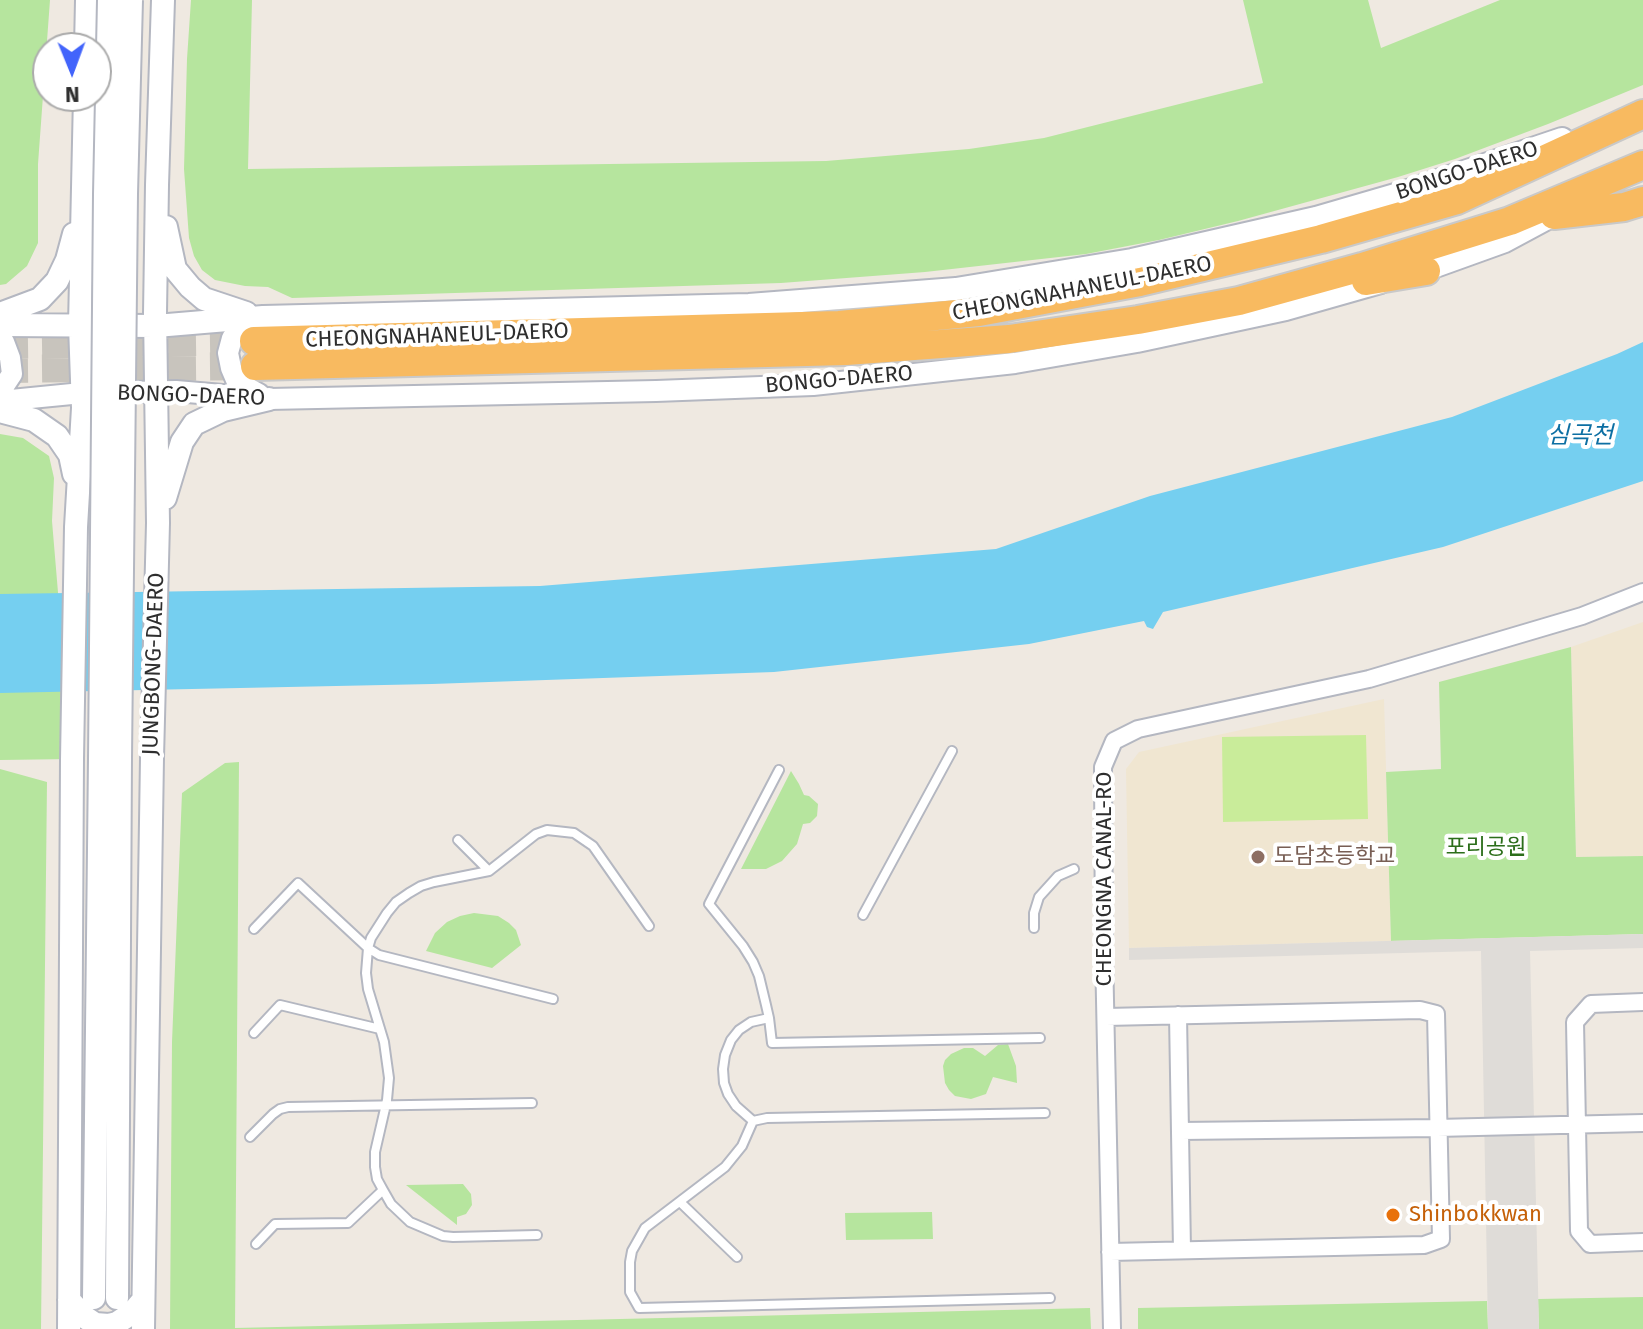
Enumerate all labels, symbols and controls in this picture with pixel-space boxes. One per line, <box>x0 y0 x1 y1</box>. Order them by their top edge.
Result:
north arrow <box>32 32 112 112</box>
text: N <box>65 81 80 108</box>
street label: BONGO-DAERO <box>1392 136 1542 206</box>
street label: CHEONGNAHANEUL-DAERO <box>950 251 1214 327</box>
street label: CHEONGNAHANEUL-DAERO <box>305 318 569 354</box>
street label: BONGO-DAERO <box>764 360 914 400</box>
street label: BONGO-DAERO <box>116 380 266 412</box>
water label: 심곡천 <box>1547 422 1613 450</box>
street label: JUNGBONG-DAERO <box>138 572 170 756</box>
street label: CHEONGNA CANAL-RO <box>1092 772 1118 986</box>
park label: 포리공원 <box>1446 835 1526 861</box>
place label: 도담초등학교 <box>1274 844 1395 870</box>
marker: 도담초등학교 <box>1249 848 1267 866</box>
place label: Shinbokkwan <box>1409 1202 1542 1228</box>
marker: Shinbokkwan <box>1384 1206 1402 1224</box>

